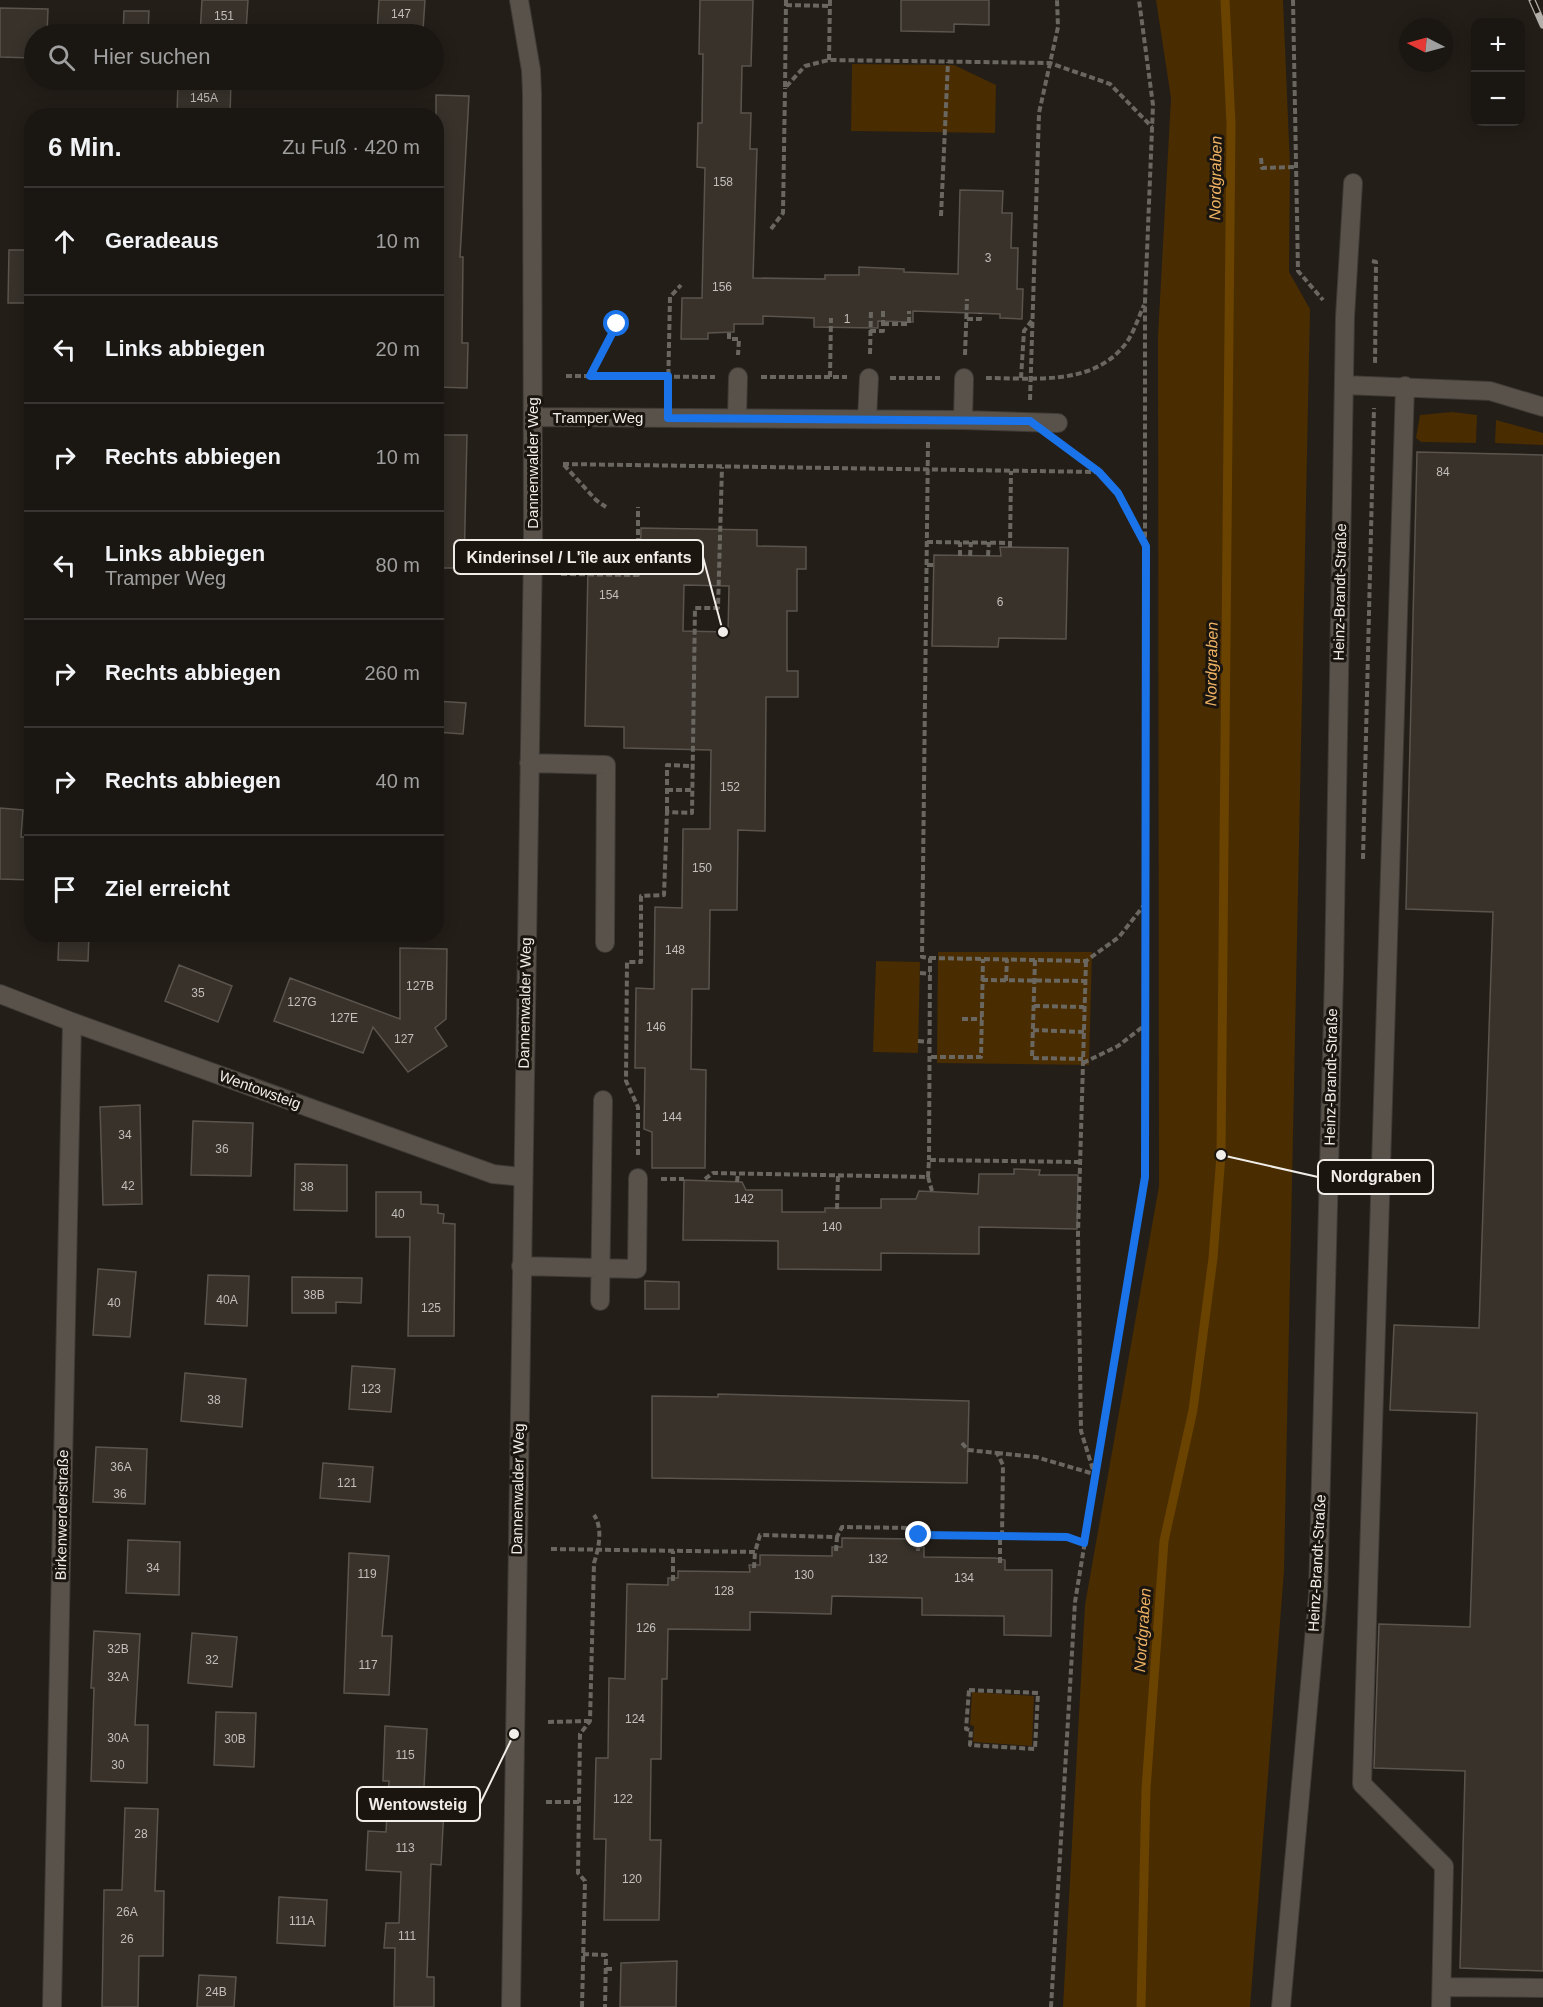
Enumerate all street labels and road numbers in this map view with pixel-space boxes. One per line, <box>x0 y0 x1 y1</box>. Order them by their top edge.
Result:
street label: Dannenwalder Weg <box>524 397 541 529</box>
street label: Tramper Weg <box>553 409 643 426</box>
street label: Heinz-Brandt-Straße <box>1330 523 1349 661</box>
street label: Dannenwalder Weg <box>515 937 534 1069</box>
street label: Heinz-Brandt-Straße <box>1321 1008 1340 1146</box>
street label: Wentowsteig <box>217 1067 303 1112</box>
street label: Dannenwalder Weg <box>508 1423 527 1555</box>
street label: Birkenwerderstraße <box>52 1449 71 1581</box>
street label: Heinz-Brandt-Straße <box>1304 1494 1329 1632</box>

